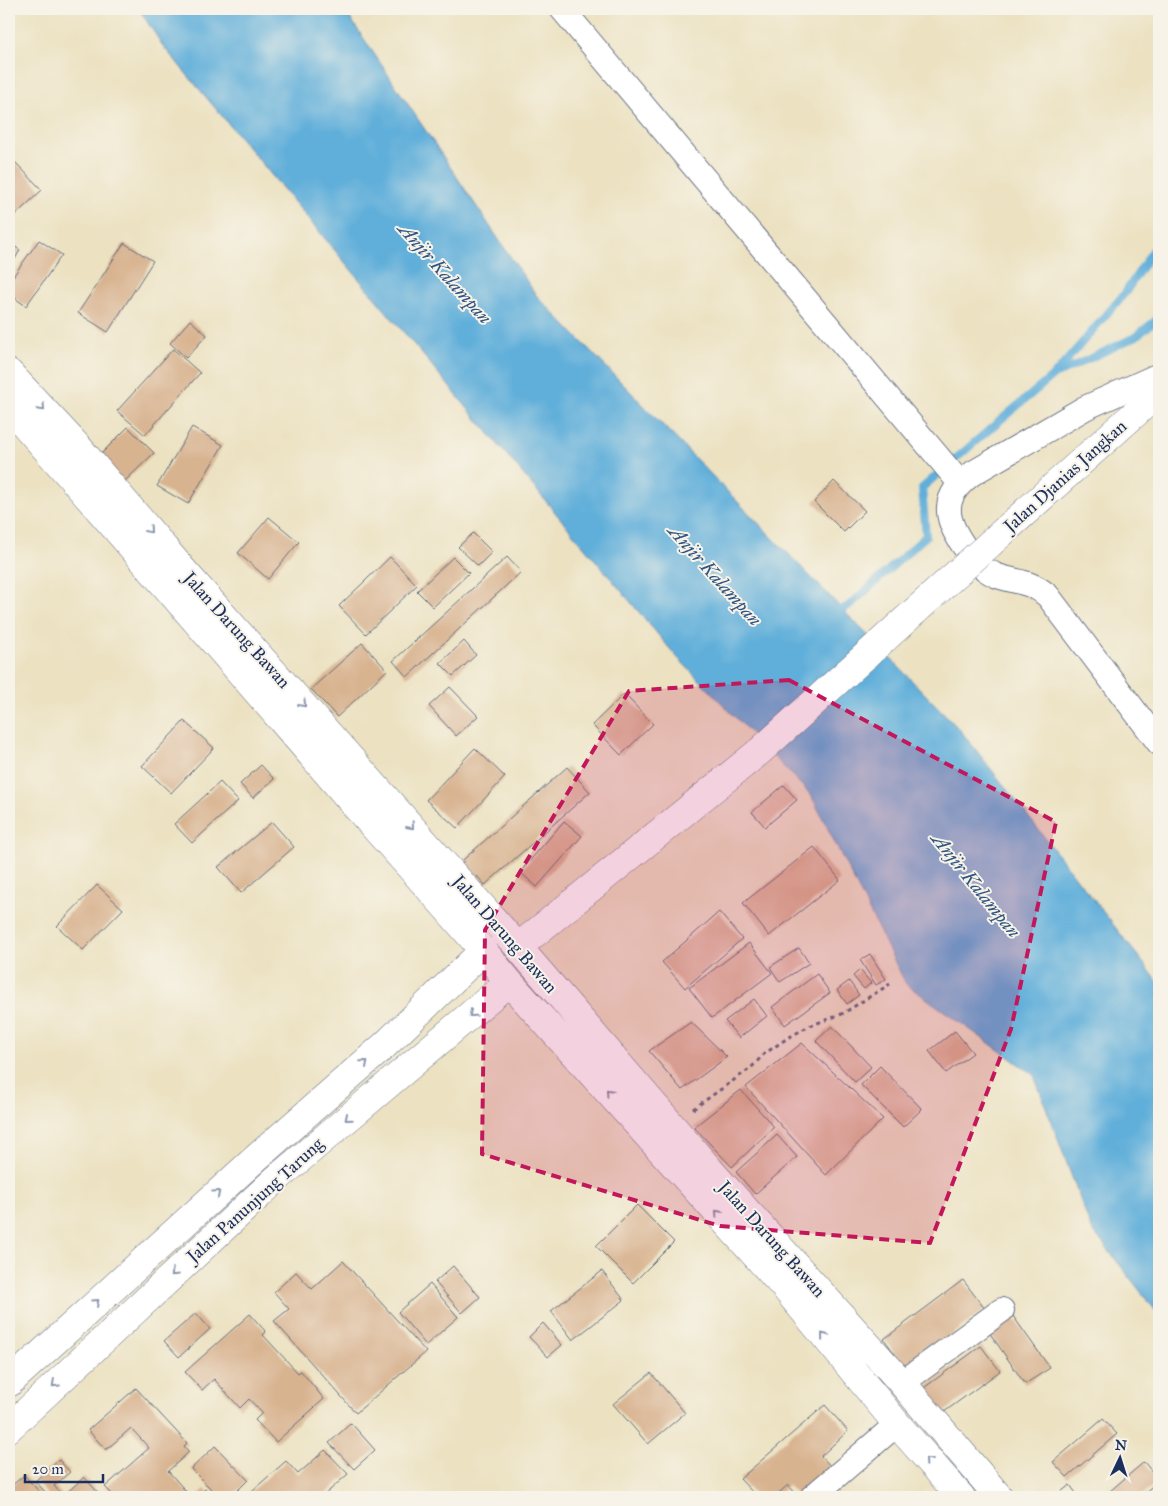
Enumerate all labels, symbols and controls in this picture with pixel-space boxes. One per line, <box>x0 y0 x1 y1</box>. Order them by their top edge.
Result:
water label: Anjir Kalampan <box>391 216 497 329</box>
one-way arrow <box>36 403 45 412</box>
street label: Jalan Djanias Jangkan <box>998 415 1132 539</box>
water label: Anjir Kalampan <box>661 518 767 631</box>
one-way arrow <box>143 525 152 534</box>
street label: Jalan Darung Bawan <box>177 566 295 694</box>
one-way arrow <box>297 699 306 708</box>
one-way arrow <box>405 820 414 829</box>
water label: Anjir Kalampan <box>925 826 1025 943</box>
street label: Jalan Darung Bawan <box>446 869 562 998</box>
one-way arrow <box>469 1008 478 1017</box>
one-way arrow <box>359 1060 368 1069</box>
one-way arrow <box>606 1089 615 1098</box>
one-way arrow <box>345 1113 354 1121</box>
street label: Jalan Panunjung Tarung <box>181 1132 329 1269</box>
street label: Jalan Darung Bawan <box>712 1175 830 1303</box>
one-way arrow <box>211 1190 220 1199</box>
one-way arrow <box>715 1210 724 1219</box>
one-way arrow <box>171 1267 180 1276</box>
one-way arrow <box>91 1299 100 1308</box>
one-way arrow <box>822 1333 830 1342</box>
one-way arrow <box>52 1378 61 1387</box>
north arrow <box>1096 1434 1146 1484</box>
text: N <box>1114 1437 1128 1454</box>
scale bar <box>25 1451 102 1483</box>
one-way arrow <box>925 1457 934 1466</box>
text: 20 m <box>32 1460 64 1478</box>

